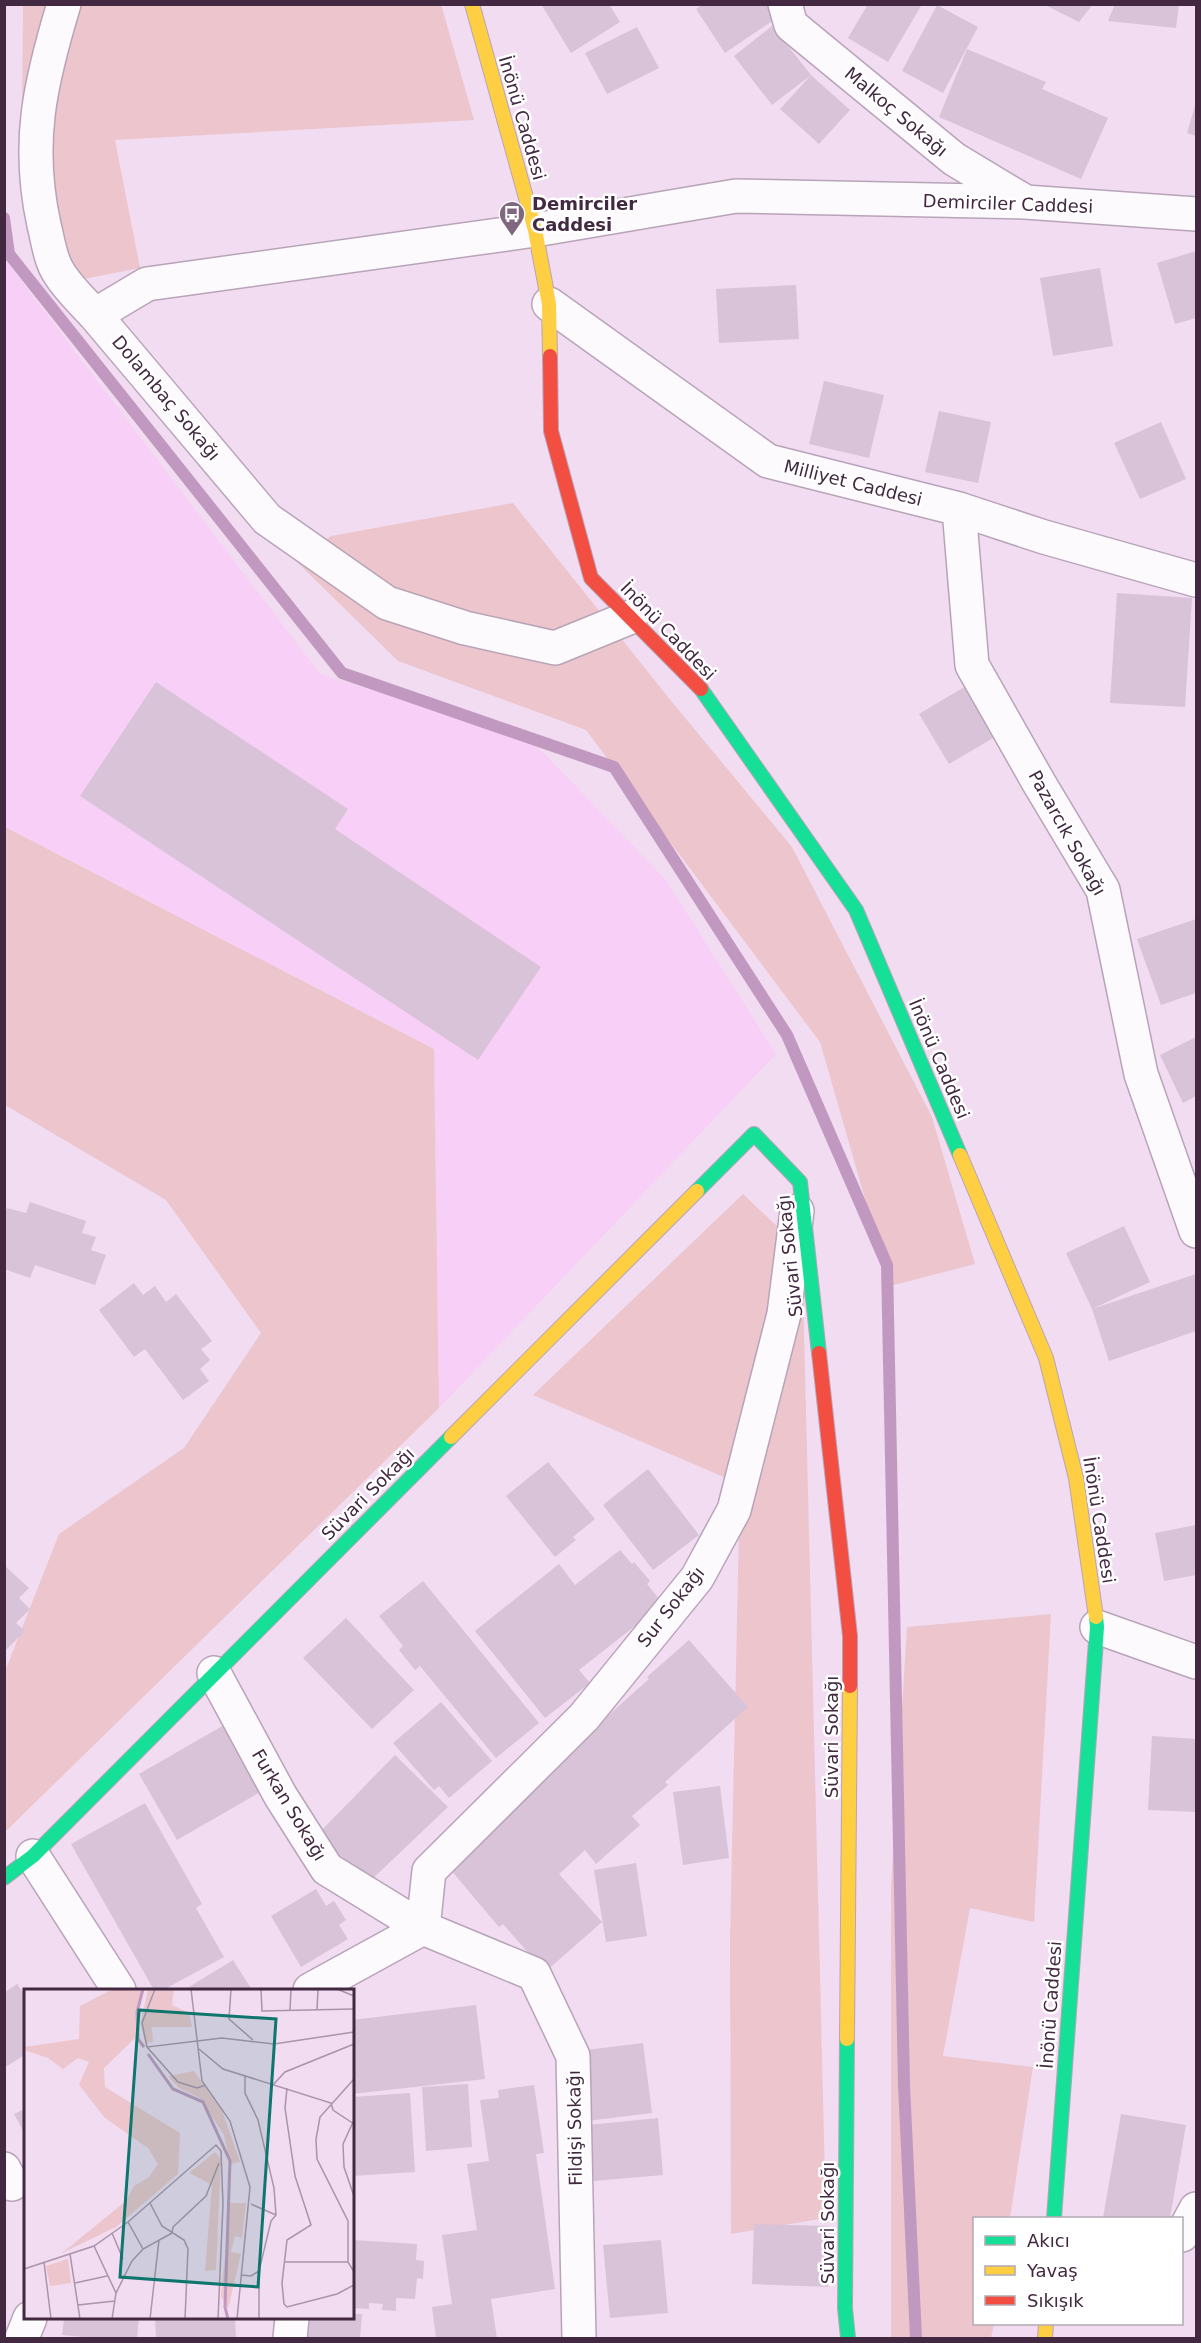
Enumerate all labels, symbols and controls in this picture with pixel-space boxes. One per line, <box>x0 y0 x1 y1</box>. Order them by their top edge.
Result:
street label: İnönü Caddesi <box>495 53 550 182</box>
street label: Malkoç Sokağı <box>841 62 952 161</box>
street label: Demirciler Caddesi <box>922 190 1094 217</box>
place label: Demirciler Caddesi <box>532 193 637 235</box>
bus stop icon: Demirciler Caddesi <box>497 199 527 237</box>
street label: Dolambaç Sokağı <box>108 331 225 464</box>
street label: Milliyet Caddesi <box>782 455 925 510</box>
street label: İnönü Caddesi <box>616 577 720 684</box>
street label: Pazarcık Sokağı <box>1024 767 1110 899</box>
street label: İnönü Caddesi <box>905 996 974 1122</box>
street label: Süvari Sokağı <box>773 1194 806 1318</box>
street label: Süvari Sokağı <box>317 1443 418 1544</box>
street label: İnönü Caddesi <box>1079 1455 1120 1585</box>
street label: Sur Sokağı <box>633 1562 708 1651</box>
street label: Süvari Sokağı <box>821 1676 842 1798</box>
street label: Furkan Sokağı <box>248 1745 331 1864</box>
street label: İnönü Caddesi <box>1036 1940 1065 2070</box>
inset map <box>24 1989 354 2319</box>
street label: Fildişi Sokağı <box>563 2070 586 2186</box>
street label: Süvari Sokağı <box>817 2162 838 2284</box>
legend <box>973 2217 1183 2325</box>
text: Akıcı <box>1027 2230 1070 2251</box>
text: Yavaş <box>1026 2260 1078 2281</box>
text: Sıkışık <box>1027 2290 1084 2311</box>

